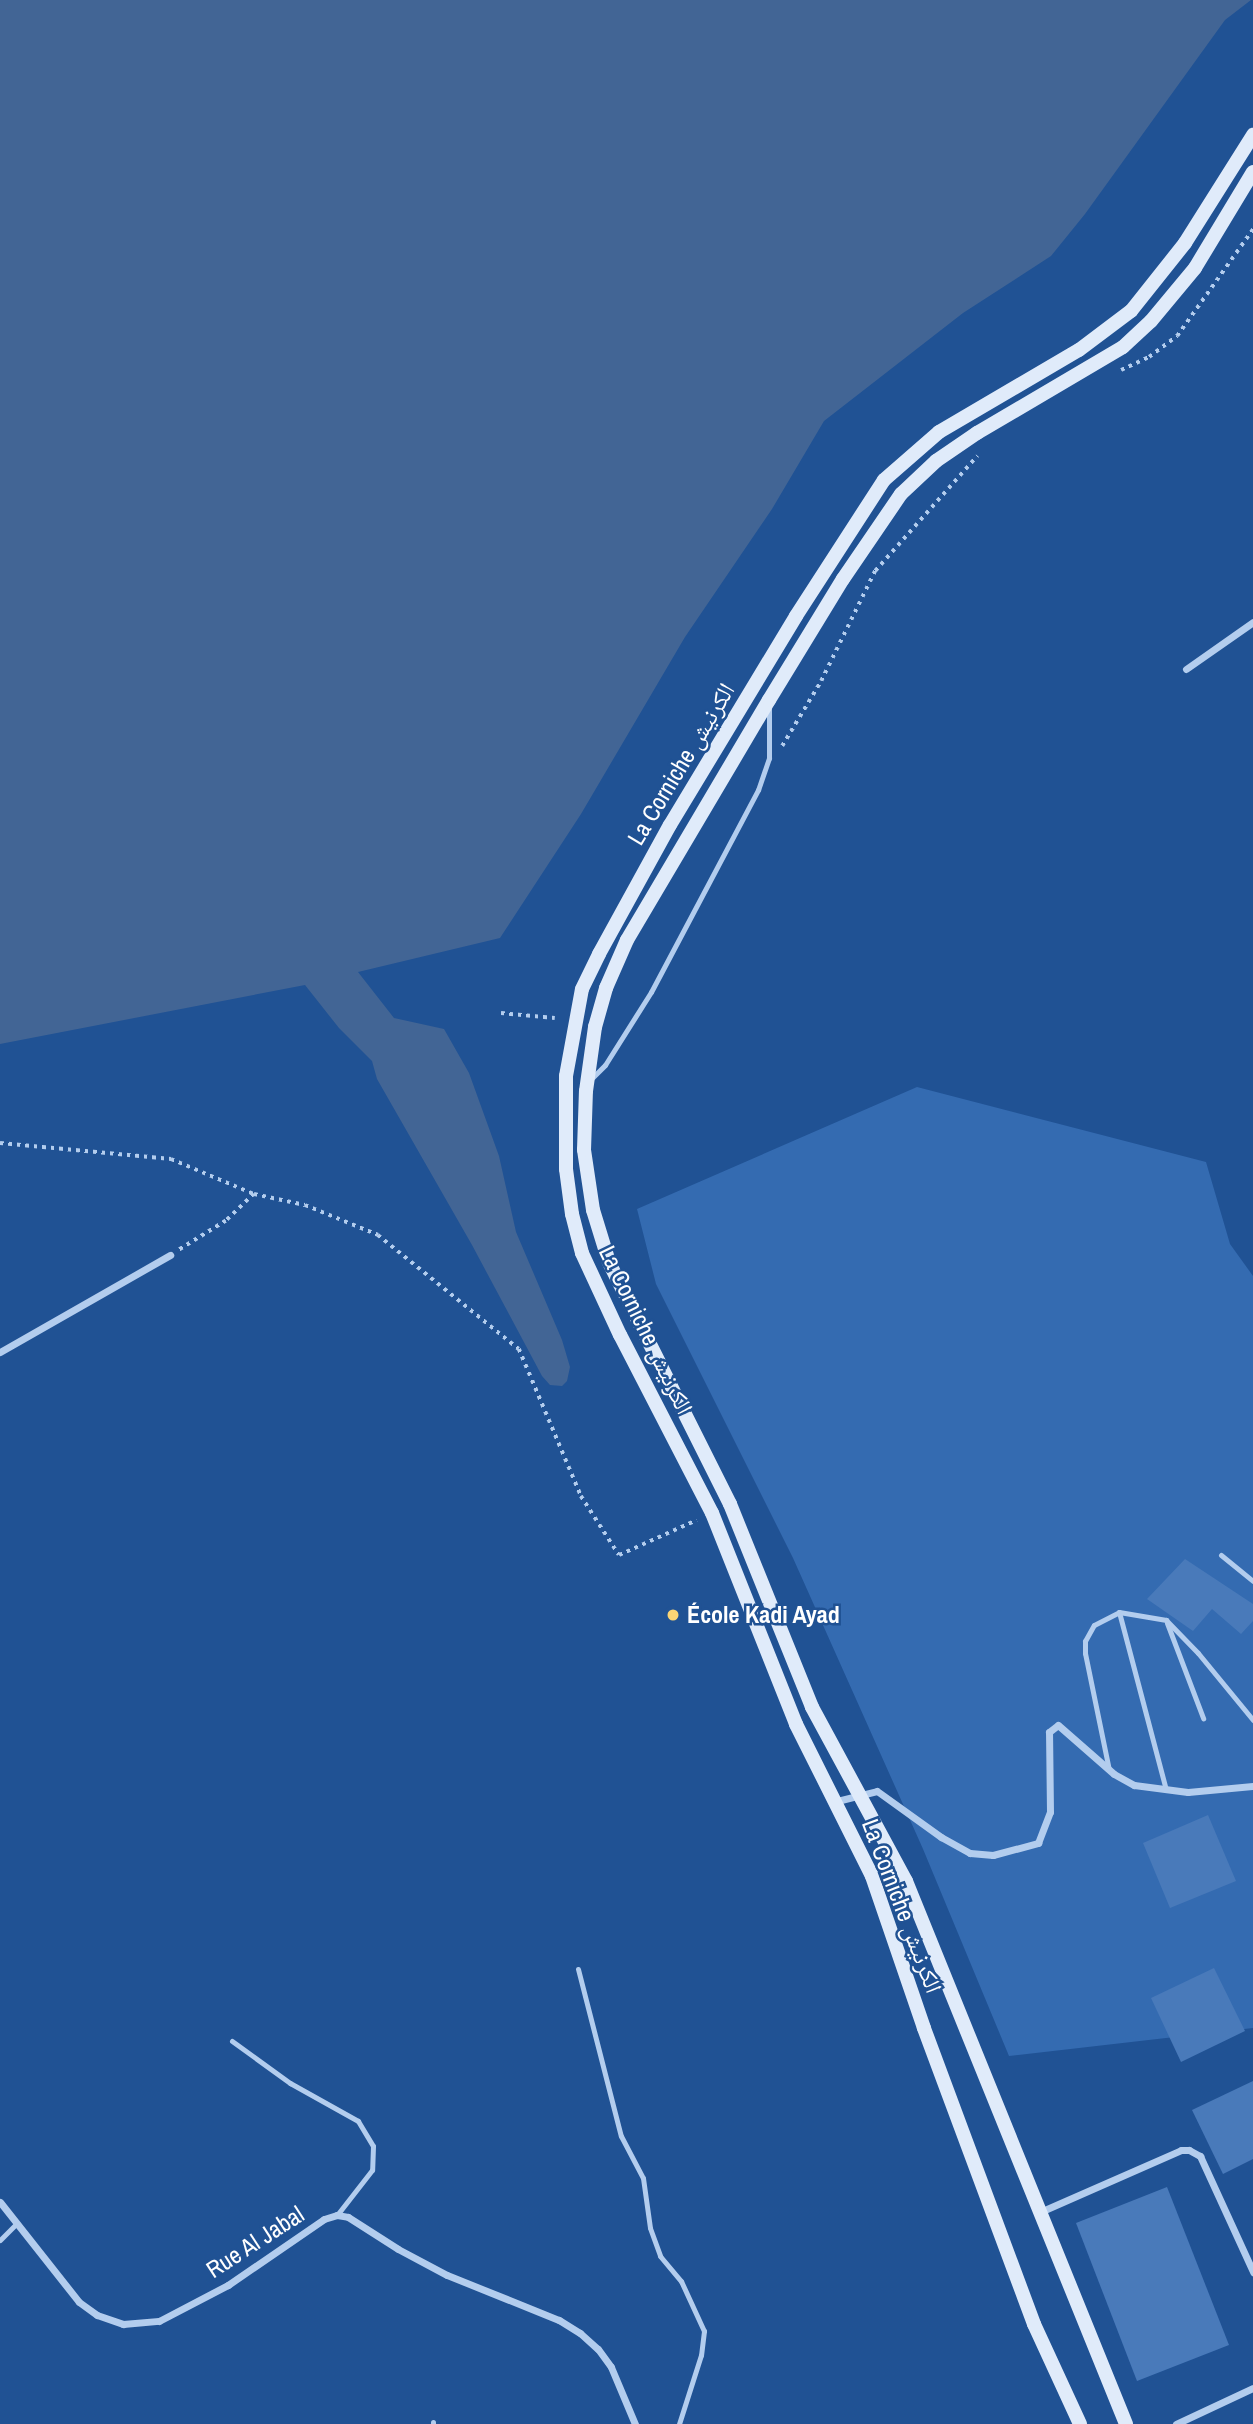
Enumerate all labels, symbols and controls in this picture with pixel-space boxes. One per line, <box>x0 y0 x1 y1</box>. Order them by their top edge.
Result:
street label: La Corniche الكرنيش <box>621 678 741 850</box>
street label: La Corniche الكرنيش <box>593 1241 699 1419</box>
place label: École Kadi Ayad <box>687 1601 841 1629</box>
marker: École Kadi Ayad <box>665 1607 681 1623</box>
street label: La Corniche الكرنيش <box>856 1815 948 1997</box>
street label: Rue Al Jabal <box>200 2200 310 2284</box>

